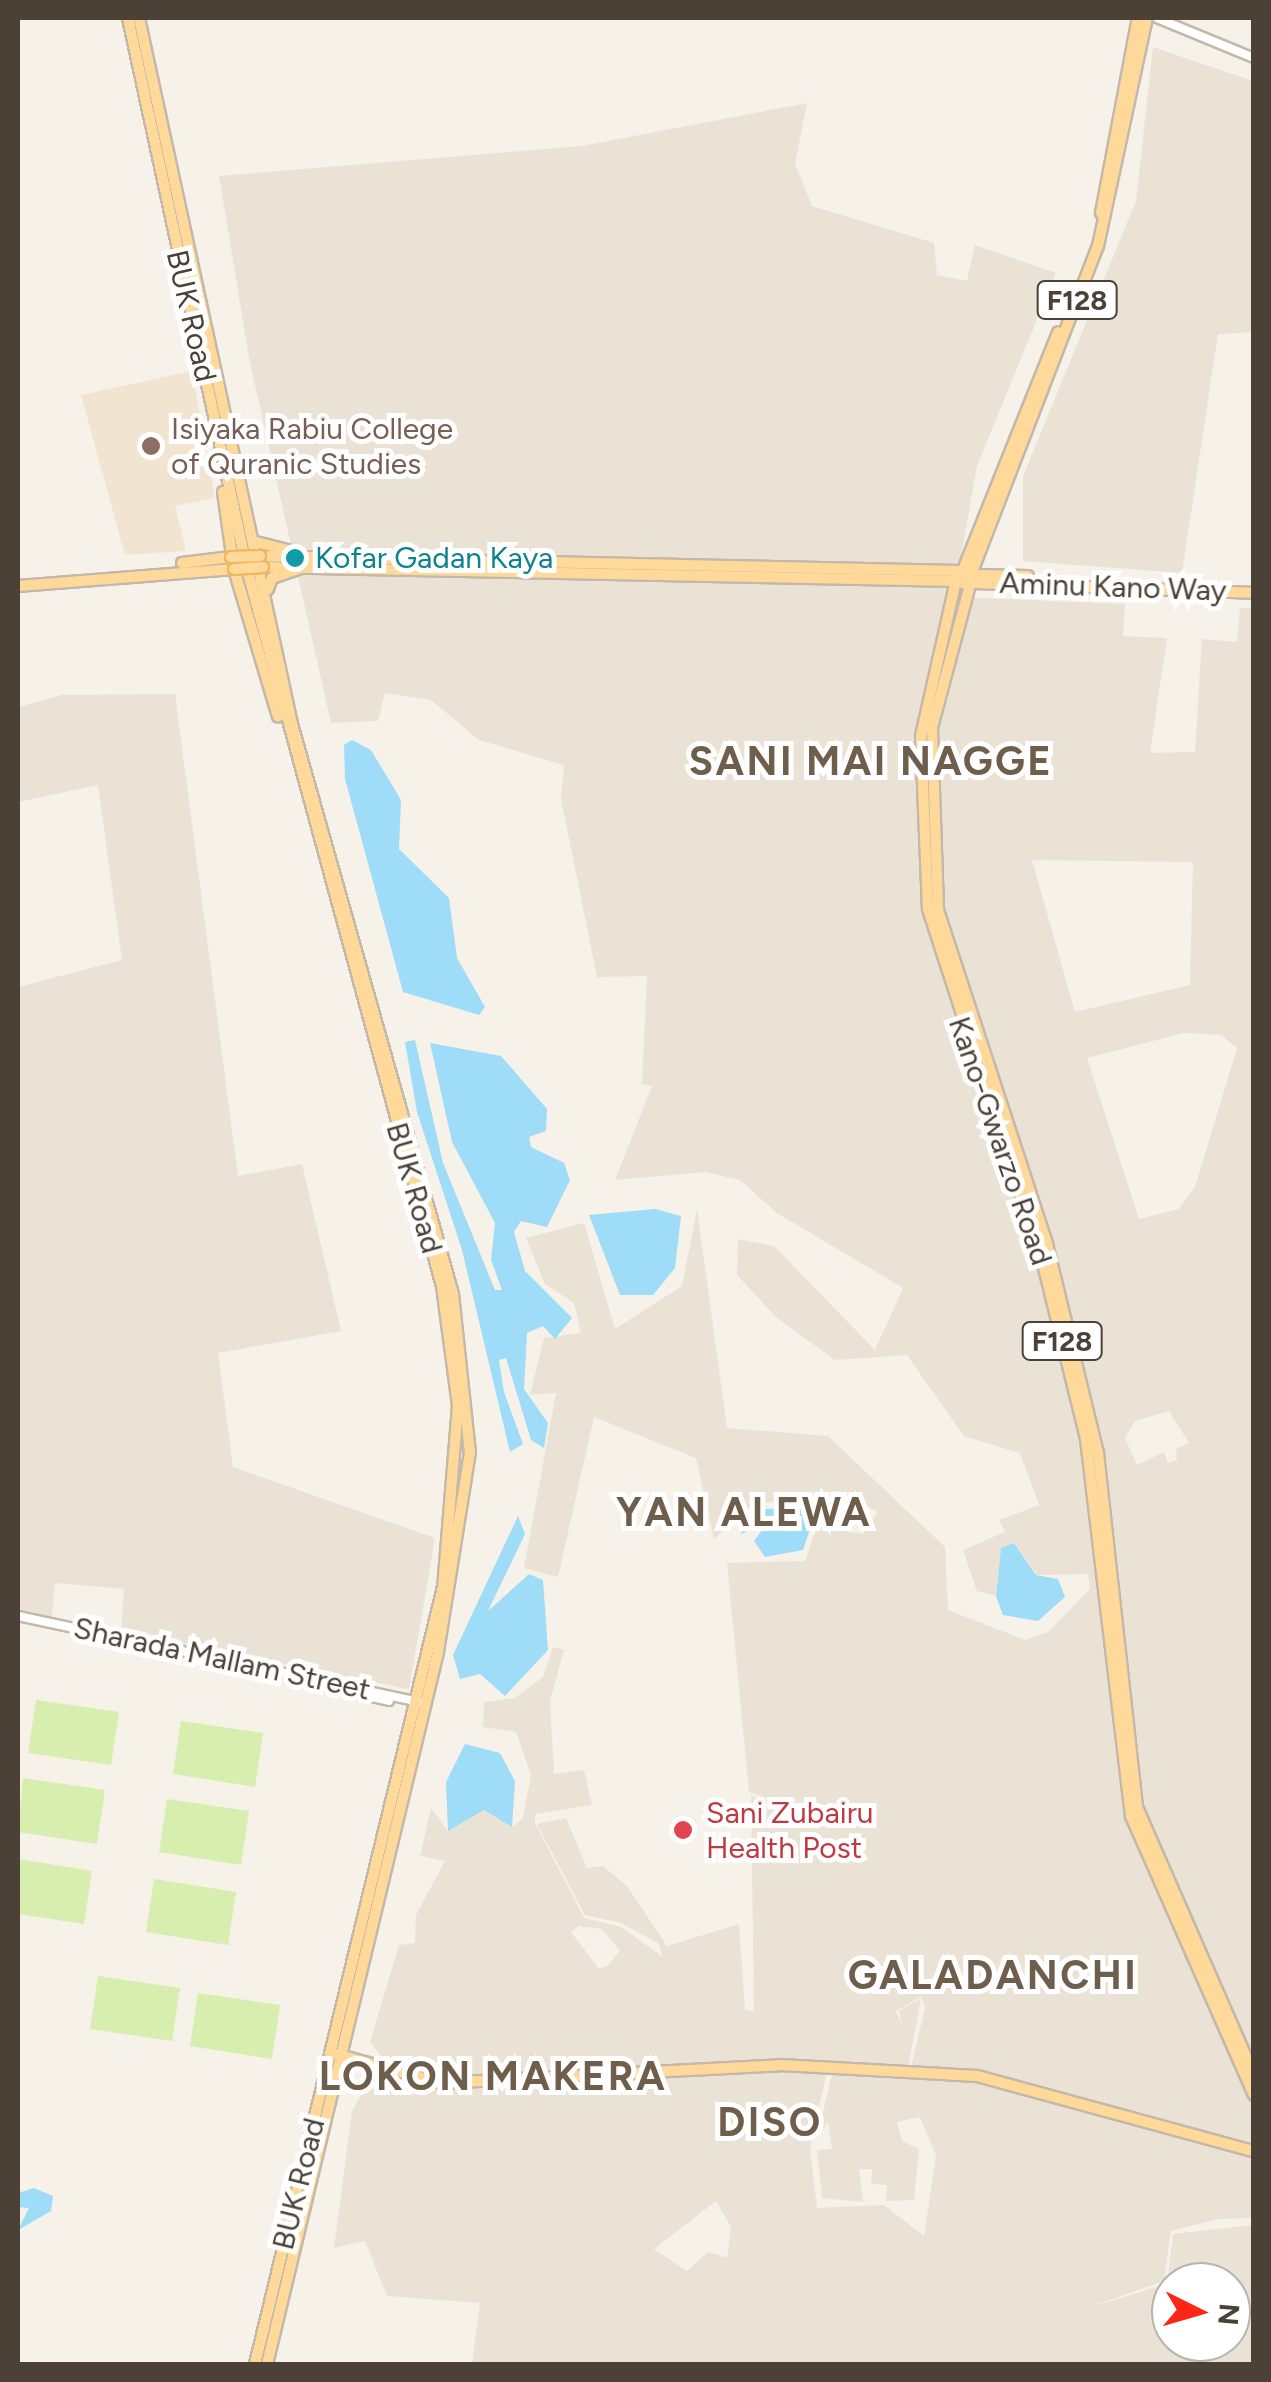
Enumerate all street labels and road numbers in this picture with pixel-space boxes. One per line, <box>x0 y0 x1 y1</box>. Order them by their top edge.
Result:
street label: BUK Road <box>158 247 224 385</box>
road number: F128 <box>1034 277 1120 323</box>
street label: Aminu Kano Way <box>999 565 1227 609</box>
street label: Kano-Gwarzo Road <box>941 1012 1059 1270</box>
street label: BUK Road <box>378 1118 450 1258</box>
road number: F128 <box>1020 1318 1104 1364</box>
street label: Sharada Mallam Street <box>70 1610 374 1708</box>
street label: BUK Road <box>265 2114 333 2254</box>

